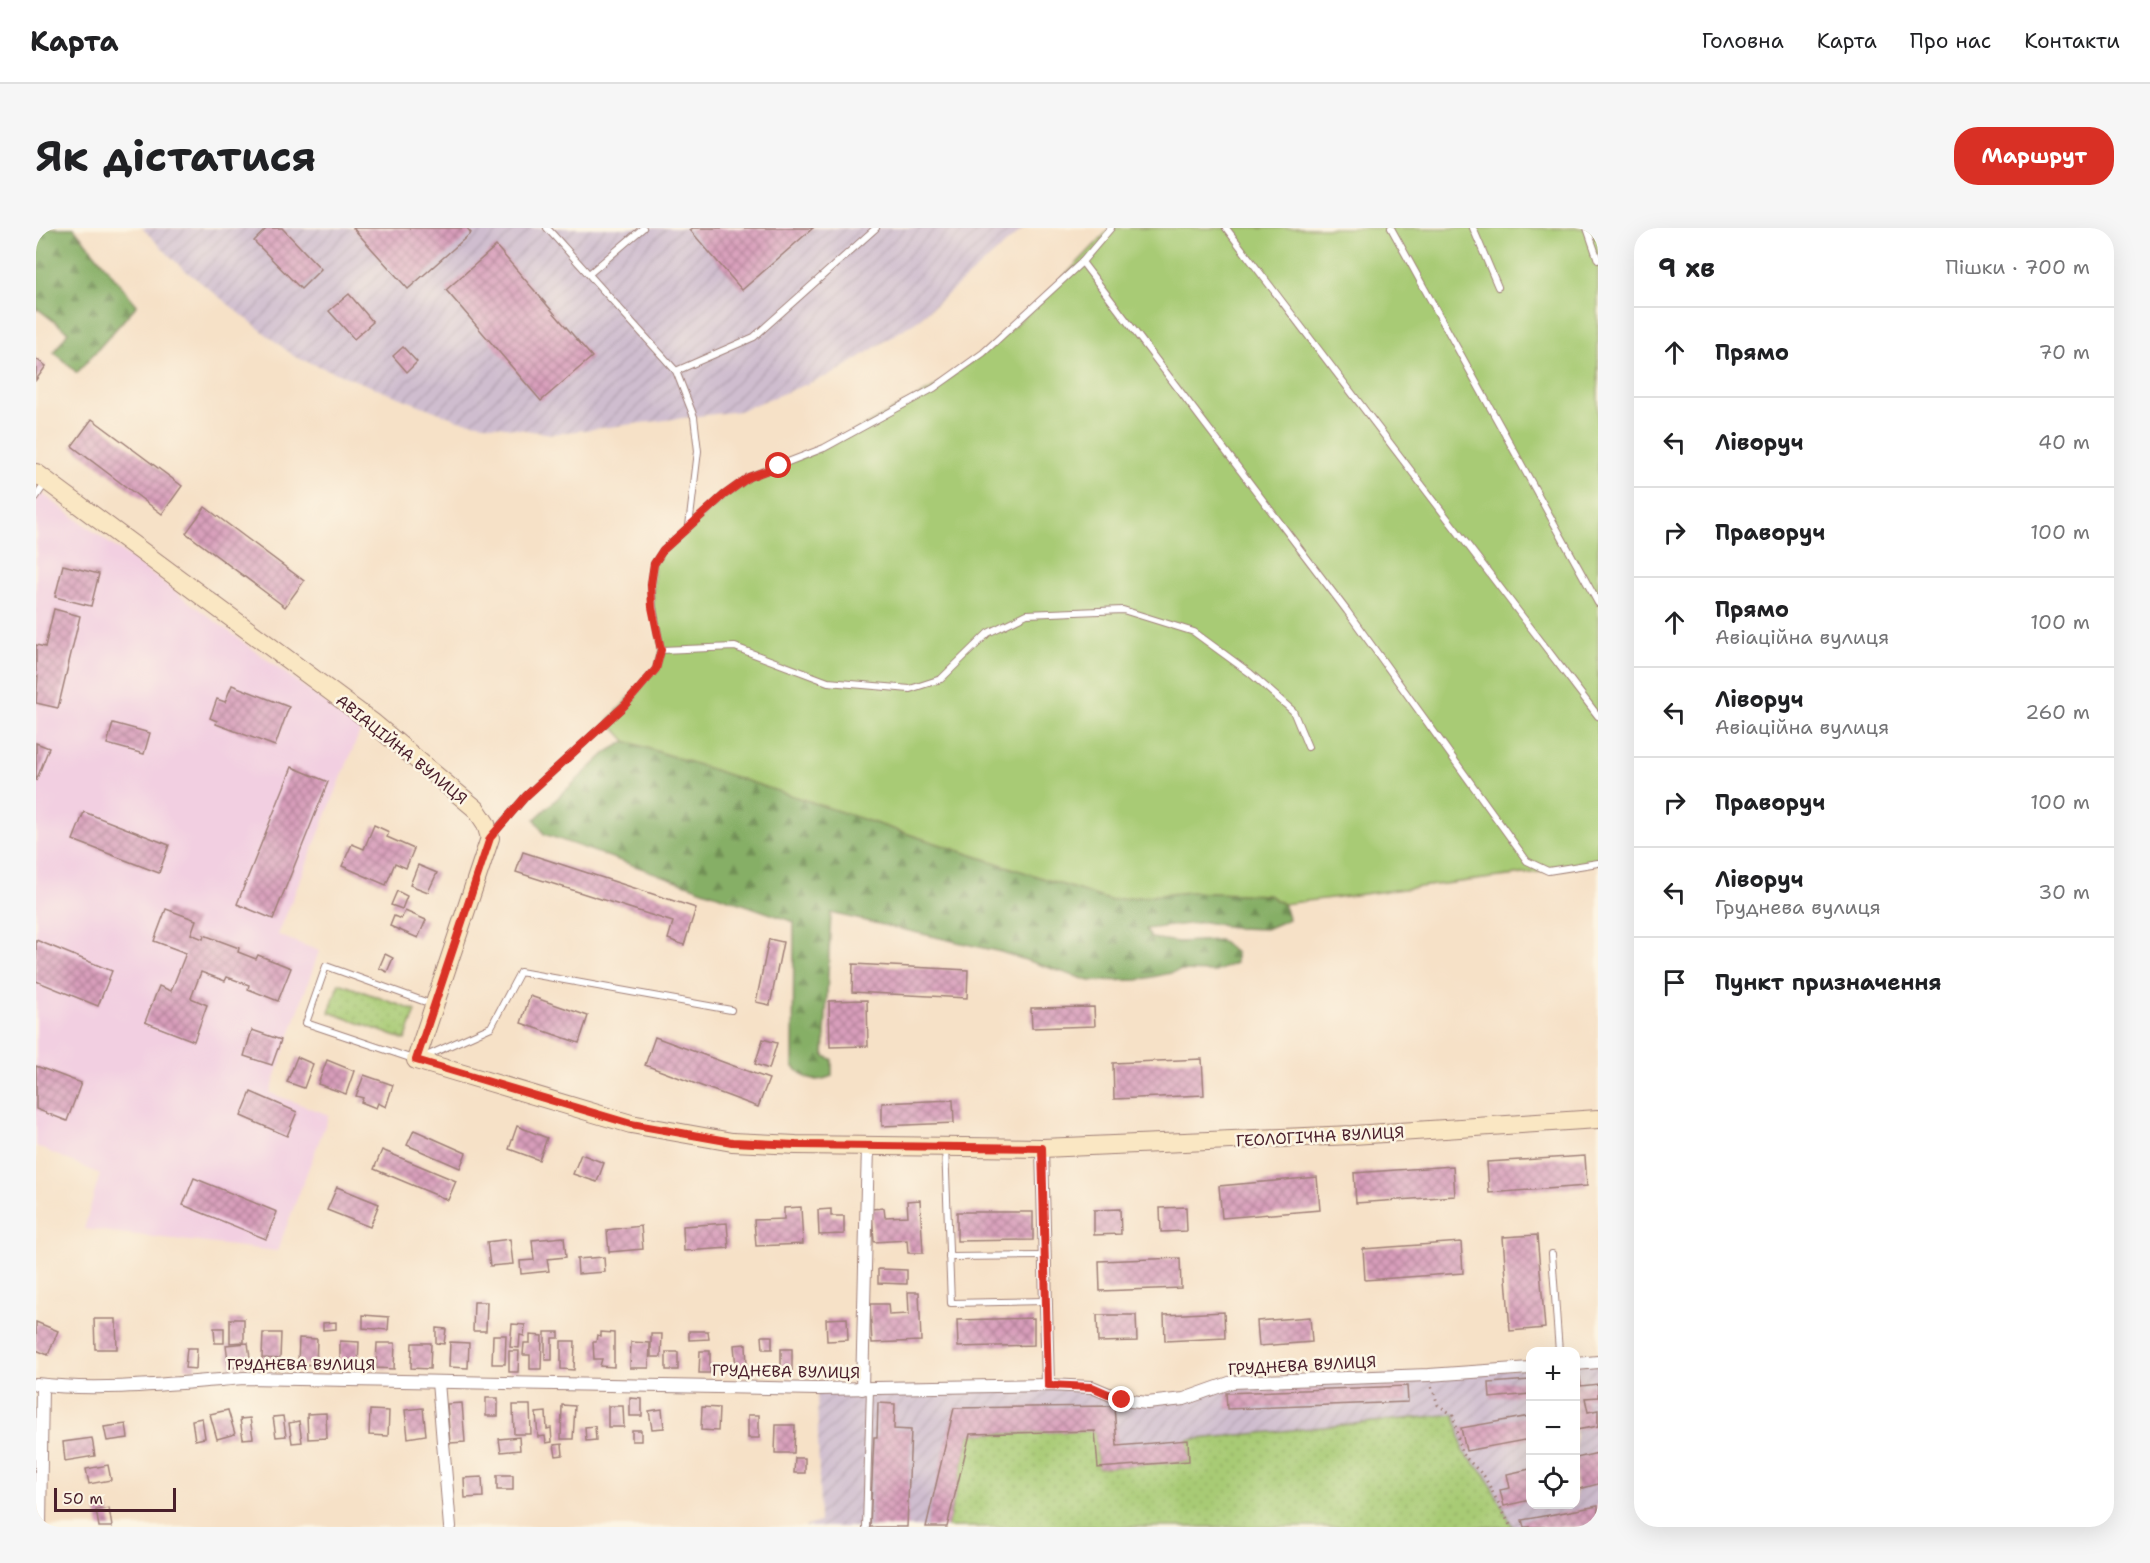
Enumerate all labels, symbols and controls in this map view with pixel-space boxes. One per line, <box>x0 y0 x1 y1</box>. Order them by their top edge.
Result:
text: Карта <box>30 22 119 60</box>
text: Головна <box>1702 27 1784 55</box>
text: Карта <box>1817 27 1877 55</box>
text: Про нас <box>1910 27 1991 55</box>
text: Контакти <box>2024 27 2120 55</box>
button: Маршрут <box>1954 127 2114 185</box>
text: Як дістатися <box>36 128 316 184</box>
text: 9 хв <box>1658 250 1715 285</box>
text: Пішки · 700 m <box>1946 254 2090 280</box>
icon: ahead <box>1658 336 1691 369</box>
text: Прямо <box>1715 338 1789 367</box>
text: 70 m <box>2038 339 2090 365</box>
icon: left <box>1658 426 1691 459</box>
text: Ліворуч <box>1715 428 1803 457</box>
text: 40 m <box>2038 429 2090 455</box>
route start <box>765 452 791 478</box>
icon: right <box>1658 516 1691 549</box>
text: Праворуч <box>1715 518 1825 547</box>
text: 100 m <box>2030 519 2090 545</box>
text: Прямо <box>1715 595 1789 624</box>
icon: ahead <box>1658 606 1691 639</box>
text: 100 m <box>2030 609 2090 635</box>
text: Авіаційна вулиця <box>1715 624 1889 650</box>
text: Ліворуч <box>1715 685 1803 714</box>
street label: АВІАЦІЙНА ВУЛИЦЯ <box>332 690 472 809</box>
icon: left <box>1658 696 1691 729</box>
text: 260 m <box>2025 699 2090 725</box>
text: Авіаційна вулиця <box>1715 714 1889 740</box>
icon: right <box>1658 786 1691 819</box>
text: Праворуч <box>1715 788 1825 817</box>
text: 100 m <box>2030 789 2090 815</box>
text: Ліворуч <box>1715 865 1803 894</box>
icon: left <box>1658 876 1691 909</box>
text: 30 m <box>2038 879 2090 905</box>
text: Груднева вулиця <box>1715 894 1881 920</box>
icon: arrive <box>1658 966 1691 999</box>
text: Пункт призначення <box>1715 968 1942 997</box>
street label: ГЕОЛОГІЧНА ВУЛИЦЯ <box>1235 1122 1405 1151</box>
map controls <box>1526 1347 1580 1509</box>
button: + <box>1526 1347 1580 1401</box>
street label: ГРУДНЕВА ВУЛИЦЯ <box>1227 1351 1377 1380</box>
street label: ГРУДНЕВА ВУЛИЦЯ <box>227 1354 375 1375</box>
street label: ГРУДНЕВА ВУЛИЦЯ <box>712 1360 860 1383</box>
route end <box>1108 1386 1134 1412</box>
button: − <box>1526 1401 1580 1455</box>
button: locate <box>1526 1455 1580 1509</box>
scale bar <box>54 1485 176 1512</box>
text: 50 m <box>63 1488 103 1509</box>

